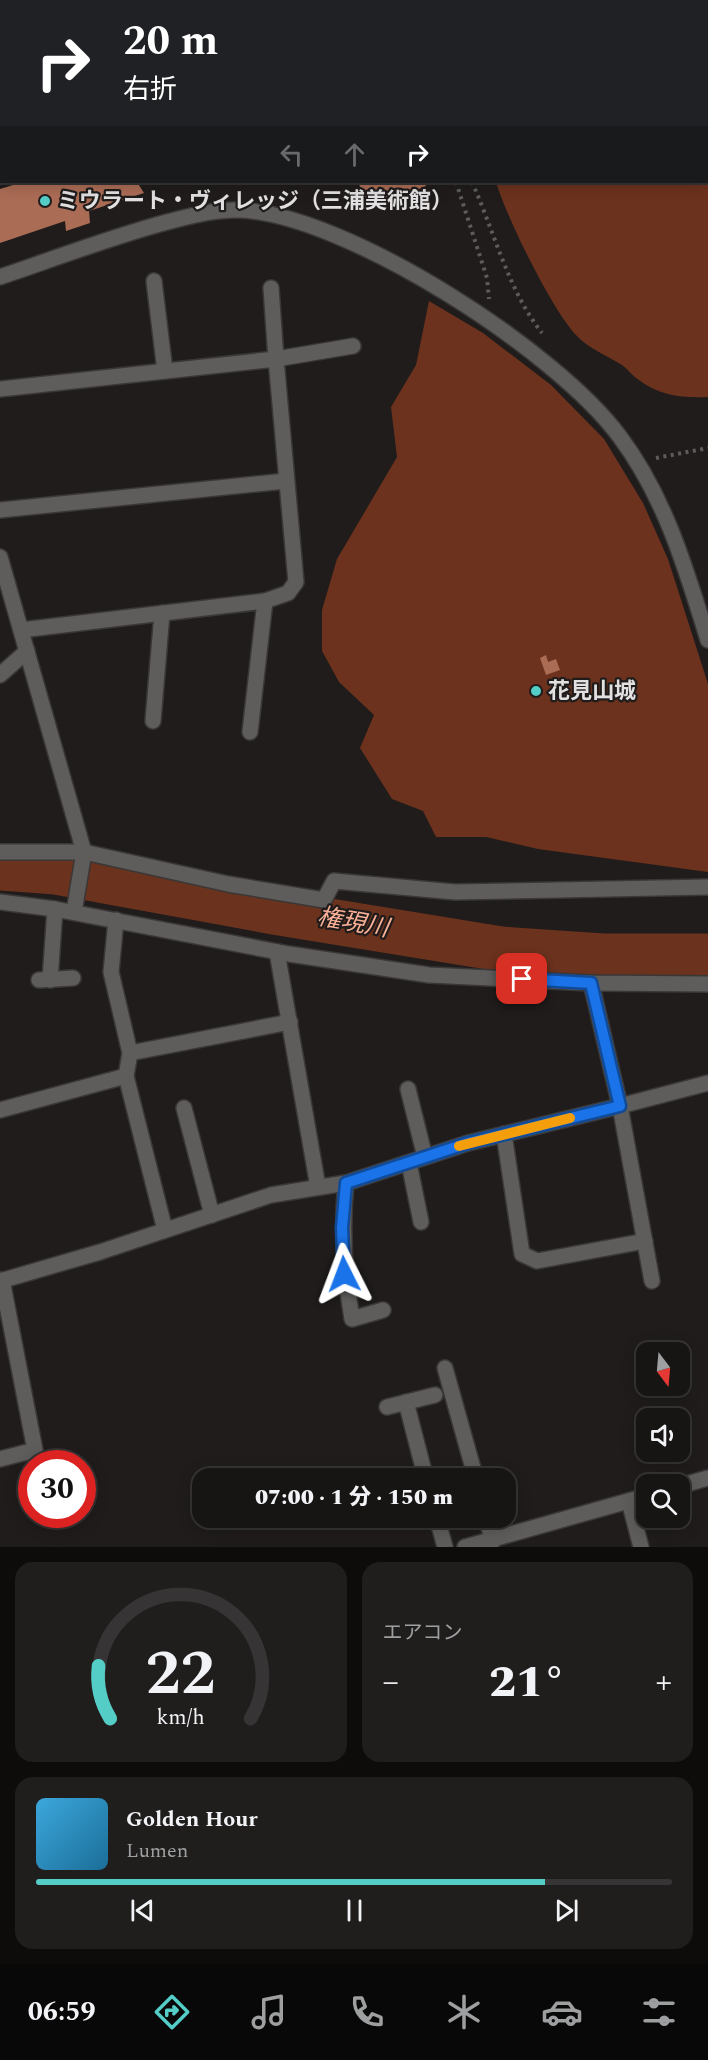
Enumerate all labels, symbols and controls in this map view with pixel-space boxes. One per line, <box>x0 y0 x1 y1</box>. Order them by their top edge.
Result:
text: 20 m <box>123 10 218 73</box>
icon: right <box>24 24 102 102</box>
text: 右折 <box>123 69 177 111</box>
icon: left <box>275 138 308 171</box>
icon: ahead <box>338 138 371 171</box>
icon: right <box>401 138 434 171</box>
place label: ミウラート・ヴィレッジ（三浦美術館） <box>57 185 453 218</box>
marker: ミウラート・ヴィレッジ（三浦美術館） <box>38 194 52 208</box>
place label: 花見山城 <box>548 675 636 708</box>
marker: 花見山城 <box>529 684 543 698</box>
water label: 権現川 <box>314 899 395 947</box>
pin <box>496 953 547 1004</box>
icon: arrive <box>505 962 538 995</box>
position arrow <box>312 1242 376 1306</box>
north arrow <box>636 1342 690 1396</box>
map controls <box>636 1342 690 1528</box>
button: sound <box>636 1408 690 1462</box>
speed limit sign: 30 <box>18 1450 96 1528</box>
button: search <box>636 1474 690 1528</box>
text: 07:00 · 1 分 · 150 m <box>255 1481 453 1514</box>
text: エアコン <box>383 1618 463 1648</box>
text: 22 <box>146 1627 216 1722</box>
text: 21° <box>489 1648 566 1717</box>
text: − <box>383 1657 399 1707</box>
text: + <box>655 1657 672 1707</box>
text: km/h <box>157 1701 205 1734</box>
text: Golden Hour <box>126 1803 258 1836</box>
text: Lumen <box>126 1836 188 1866</box>
icon: previous <box>126 1894 159 1927</box>
icon: pause <box>338 1894 371 1927</box>
icon: next <box>550 1894 583 1927</box>
text: 06:59 <box>28 1991 96 2033</box>
icon: directions <box>151 1991 193 2033</box>
icon: music <box>248 1991 290 2033</box>
icon: phone <box>346 1991 388 2033</box>
icon: climate <box>443 1991 485 2033</box>
icon: car <box>541 1991 583 2033</box>
icon: filters <box>638 1991 680 2033</box>

